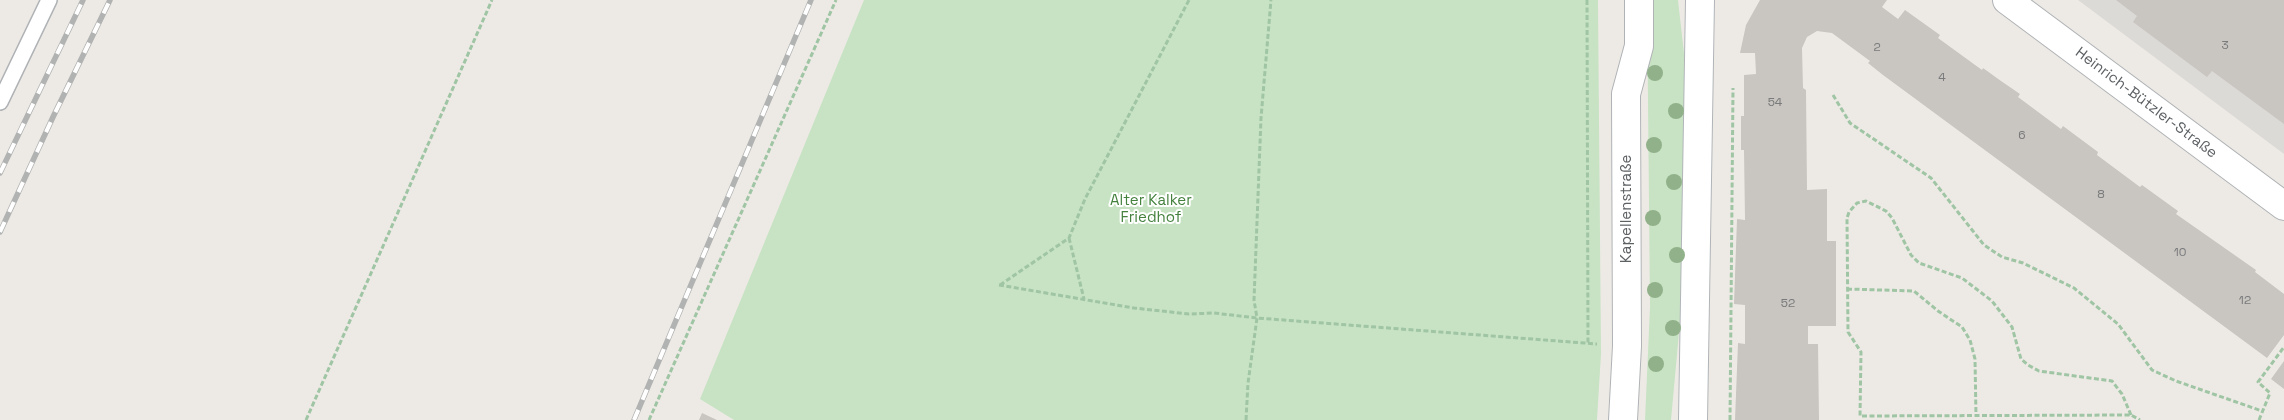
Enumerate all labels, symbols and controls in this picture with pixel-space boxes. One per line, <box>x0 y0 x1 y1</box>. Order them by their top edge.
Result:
house number: 3 <box>2221 39 2229 53</box>
house number: 2 <box>1873 41 1881 55</box>
street label: Heinrich-Bützler-Straße <box>2072 44 2220 162</box>
house number: 4 <box>1938 71 1946 85</box>
house number: 54 <box>1768 96 1782 110</box>
house number: 6 <box>2018 129 2026 143</box>
street label: Kapellenstraße <box>1618 155 1636 263</box>
house number: 8 <box>2097 188 2105 202</box>
park label: Alter Kalker Friedhof <box>1110 192 1192 227</box>
house number: 10 <box>2174 246 2186 260</box>
house number: 12 <box>2239 294 2251 308</box>
house number: 52 <box>1781 297 1795 311</box>

